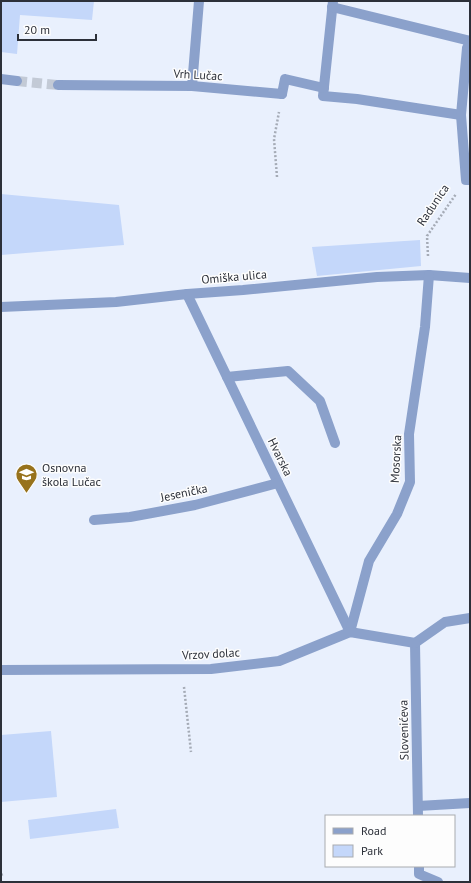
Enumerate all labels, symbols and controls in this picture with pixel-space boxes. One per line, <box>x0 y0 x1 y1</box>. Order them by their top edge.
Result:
scale bar <box>18 16 96 42</box>
text: 20 m <box>24 22 50 37</box>
street label: Vrh Lučac <box>172 66 224 83</box>
street label: Radunica <box>413 181 452 228</box>
street label: Omiška ulica <box>201 266 267 287</box>
street label: Mosorska <box>387 434 404 483</box>
street label: Hvarska <box>265 435 296 478</box>
place label: Osnovna škola Lučac <box>42 460 102 489</box>
school or university icon: Osnovna škola Lučac <box>14 462 40 495</box>
street label: Jesenička <box>158 480 209 505</box>
street label: Vrzov dolac <box>181 644 241 663</box>
street label: Slovenićeva <box>395 700 412 760</box>
legend <box>325 815 455 867</box>
text: Road <box>361 823 386 838</box>
text: Park <box>361 843 383 858</box>

